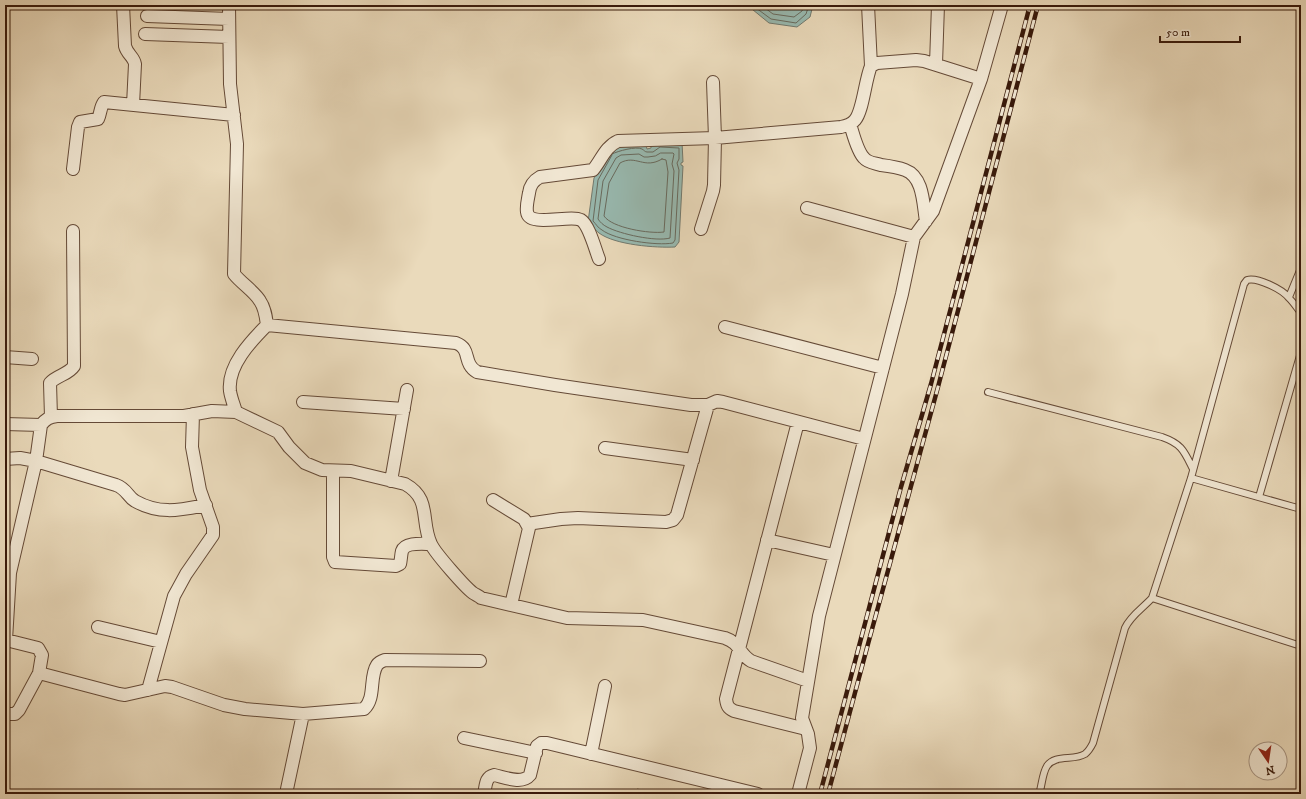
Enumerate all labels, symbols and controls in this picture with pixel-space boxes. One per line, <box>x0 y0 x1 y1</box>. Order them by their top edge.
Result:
scale bar <box>1160 18 1240 44</box>
text: 50 m <box>1166 25 1190 40</box>
north arrow <box>1248 741 1288 781</box>
text: N <box>1264 762 1276 778</box>

